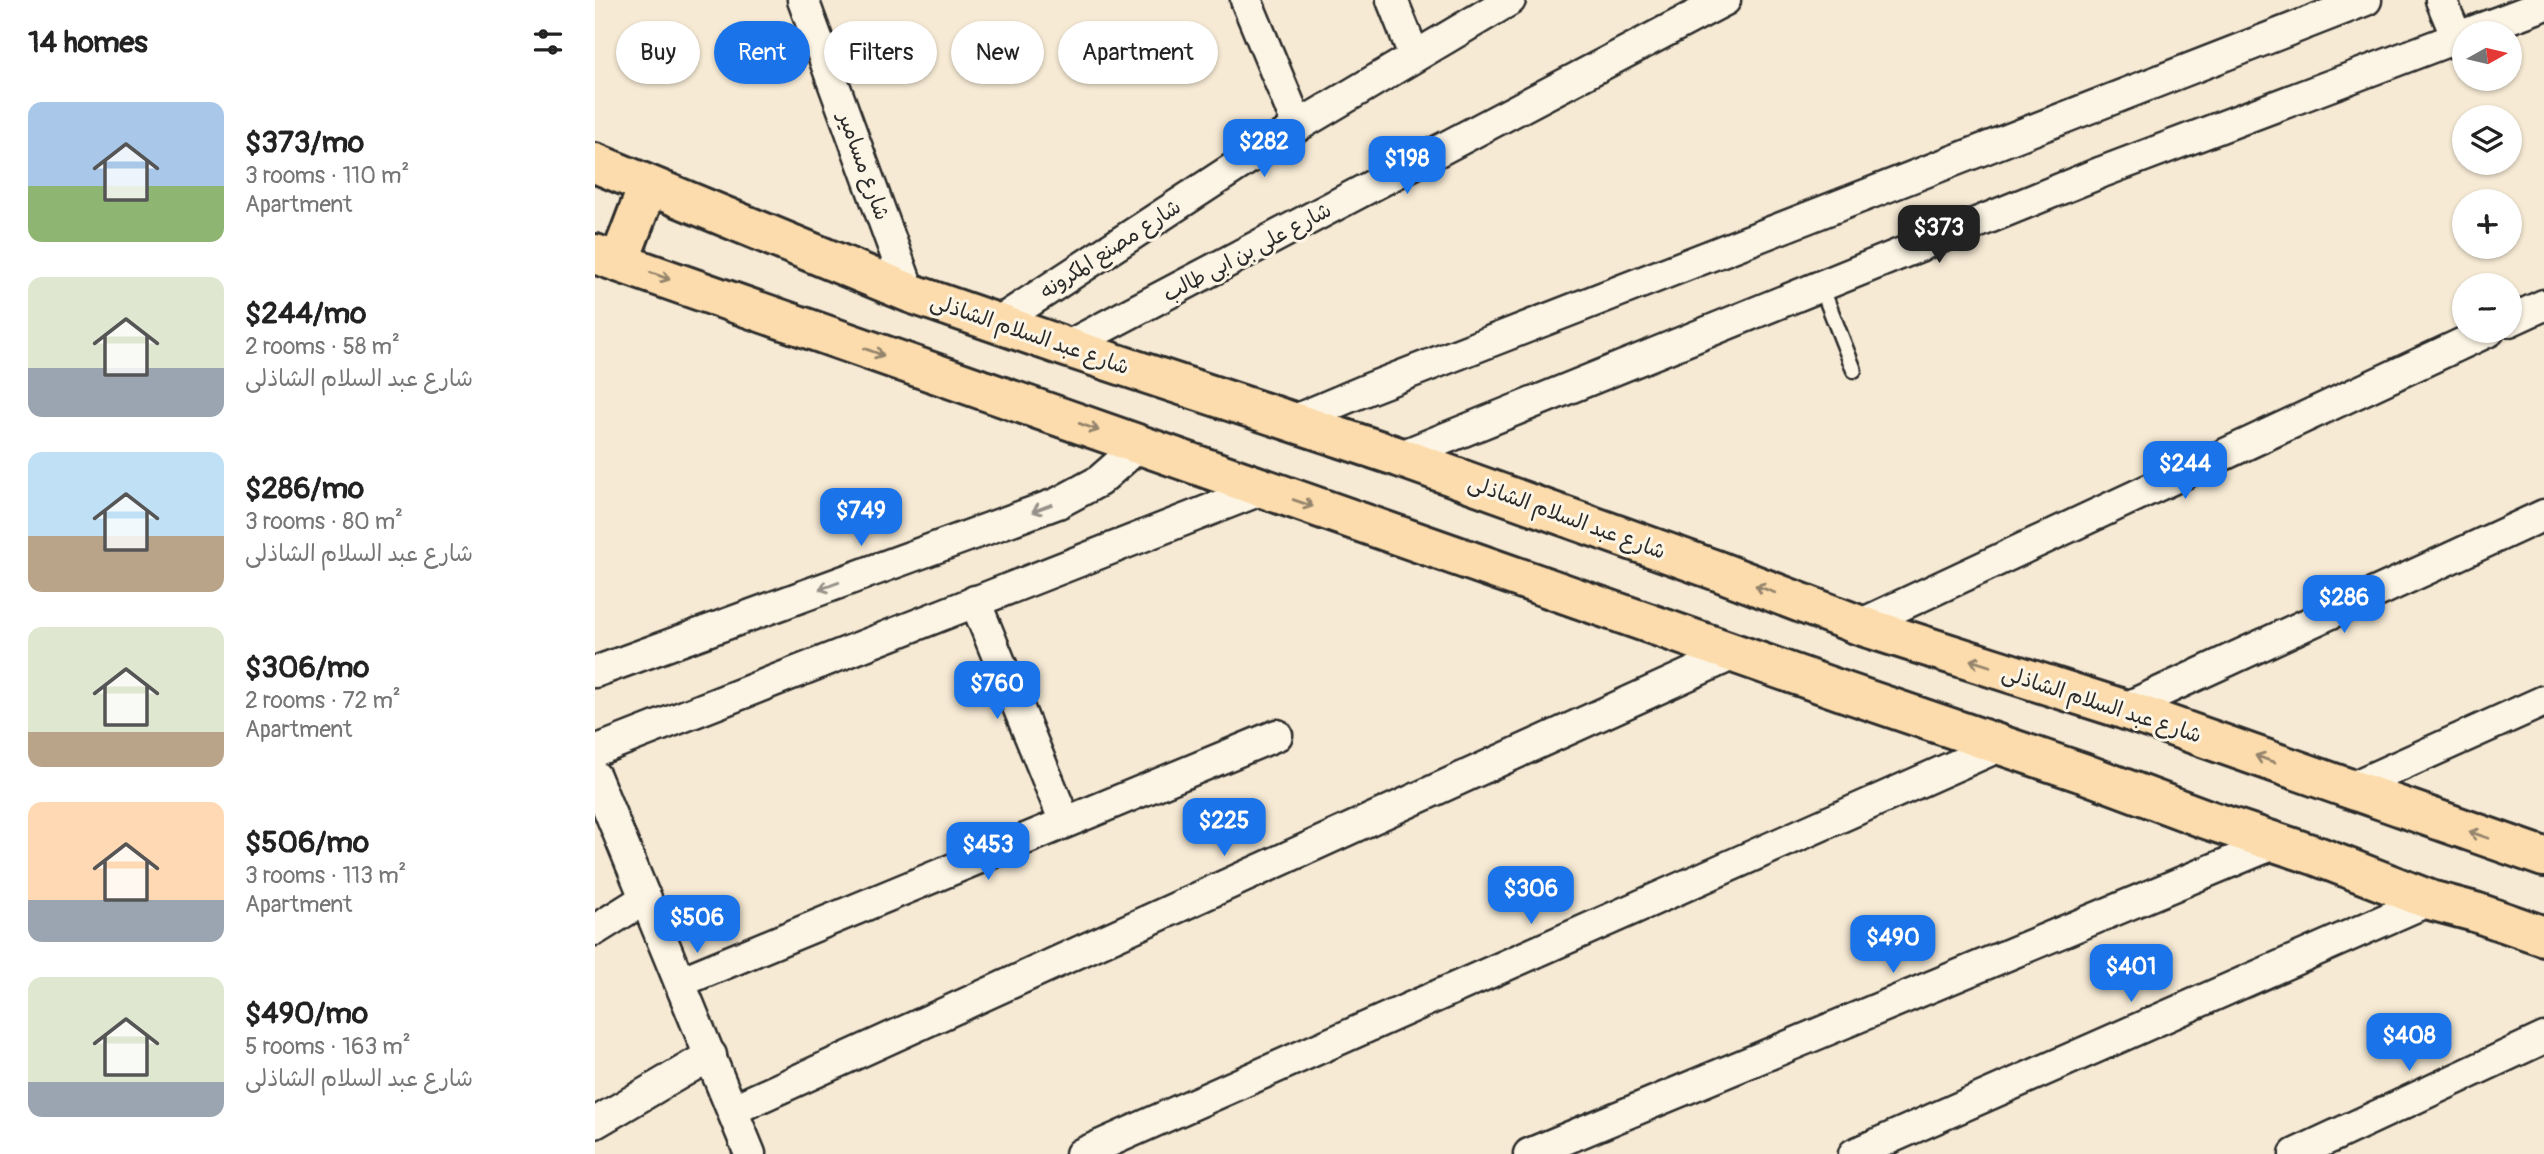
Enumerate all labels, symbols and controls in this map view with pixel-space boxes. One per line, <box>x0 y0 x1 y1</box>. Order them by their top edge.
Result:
chip: Buy <box>616 21 700 84</box>
chip: Rent <box>714 21 810 84</box>
chip: Filters <box>824 21 937 84</box>
chip: New <box>951 21 1044 84</box>
chip: Apartment <box>1058 21 1218 84</box>
north arrow <box>2452 21 2522 91</box>
map controls <box>2452 21 2522 343</box>
icon: filters <box>529 23 567 61</box>
text: 14 homes <box>28 24 148 61</box>
button: layers <box>2452 105 2522 175</box>
street label: شارع مسامير <box>830 107 896 224</box>
pin: $282 <box>1223 120 1305 179</box>
text: $373/mo <box>245 124 364 161</box>
text: $282 <box>1239 127 1289 156</box>
icon: home <box>84 130 168 214</box>
pin: $198 <box>1366 136 1448 196</box>
text: $198 <box>1385 144 1429 173</box>
text: 3 rooms · 110 m² <box>245 161 409 190</box>
button: + <box>2452 189 2522 259</box>
text: Apartment <box>245 190 352 219</box>
street label: شارع مصنع المكرونه <box>1034 193 1187 306</box>
street label: شارع على بن ابى طالب <box>1158 197 1337 309</box>
pin: $373 <box>1898 205 1980 265</box>
text: $373 <box>1914 213 1964 242</box>
one-way arrow <box>648 271 670 283</box>
button: − <box>2452 273 2522 343</box>
street label: شارع عبد السلام الشاذلى <box>926 288 1133 383</box>
text: $244/mo <box>245 295 366 332</box>
icon: home <box>84 305 168 389</box>
text: 2 rooms · 58 m² <box>245 332 400 361</box>
one-way arrow <box>862 347 884 359</box>
text: شارع عبد السلام الشاذلى <box>245 364 473 393</box>
one-way arrow <box>1077 422 1099 434</box>
pin: $244 <box>2144 442 2226 501</box>
text: $244 <box>2159 449 2211 478</box>
street label: شارع عبد السلام الشاذلى <box>1464 469 1669 568</box>
text: $286/mo <box>245 470 364 507</box>
icon: home <box>84 480 168 564</box>
pin: $749 <box>820 489 902 548</box>
text: $749 <box>836 496 886 525</box>
one-way arrow <box>1292 498 1314 510</box>
one-way arrow <box>1032 503 1054 515</box>
text: 3 rooms · 80 m² <box>245 507 403 536</box>
text: شارع عبد السلام الشاذلى <box>245 539 473 568</box>
pin: $286 <box>2303 576 2385 635</box>
one-way arrow <box>818 581 840 594</box>
one-way arrow <box>1754 581 1776 594</box>
text: $286 <box>2319 583 2369 612</box>
text: $306/mo <box>245 649 369 686</box>
icon: home <box>84 655 168 739</box>
one-way arrow <box>1969 656 1991 668</box>
street label: شارع عبد السلام الشاذلى <box>1998 659 2205 751</box>
pin: $760 <box>956 662 1038 721</box>
text: $760 <box>970 669 1024 698</box>
text: 2 rooms · 72 m² <box>245 686 401 715</box>
text: Apartment <box>245 715 352 744</box>
one-way arrow <box>2254 752 2276 764</box>
pin: $225 <box>1183 798 1265 858</box>
text: $225 <box>1199 806 1249 835</box>
pin: $453 <box>947 822 1029 882</box>
text: $506/mo <box>245 824 369 861</box>
one-way arrow <box>2469 828 2491 840</box>
icon: home <box>84 830 168 914</box>
text: $453 <box>962 830 1014 859</box>
text: 3 rooms · 113 m² <box>245 861 406 890</box>
pin: $306 <box>1490 866 1572 926</box>
text: $306 <box>1504 874 1558 903</box>
text: Apartment <box>245 890 352 919</box>
pin: $506 <box>656 895 738 955</box>
text: $506 <box>670 903 724 932</box>
pin: $490 <box>1852 916 1934 975</box>
text: $490 <box>1866 923 1920 952</box>
pin: $401 <box>2090 944 2172 1004</box>
text: $401 <box>2106 952 2156 981</box>
text: $490/mo <box>245 995 368 1032</box>
icon: home <box>84 1005 168 1089</box>
pin: $408 <box>2368 1014 2450 1073</box>
text: $408 <box>2382 1021 2436 1050</box>
text: 5 rooms · 163 m² <box>245 1032 411 1061</box>
text: شارع عبد السلام الشاذلى <box>245 1064 473 1093</box>

